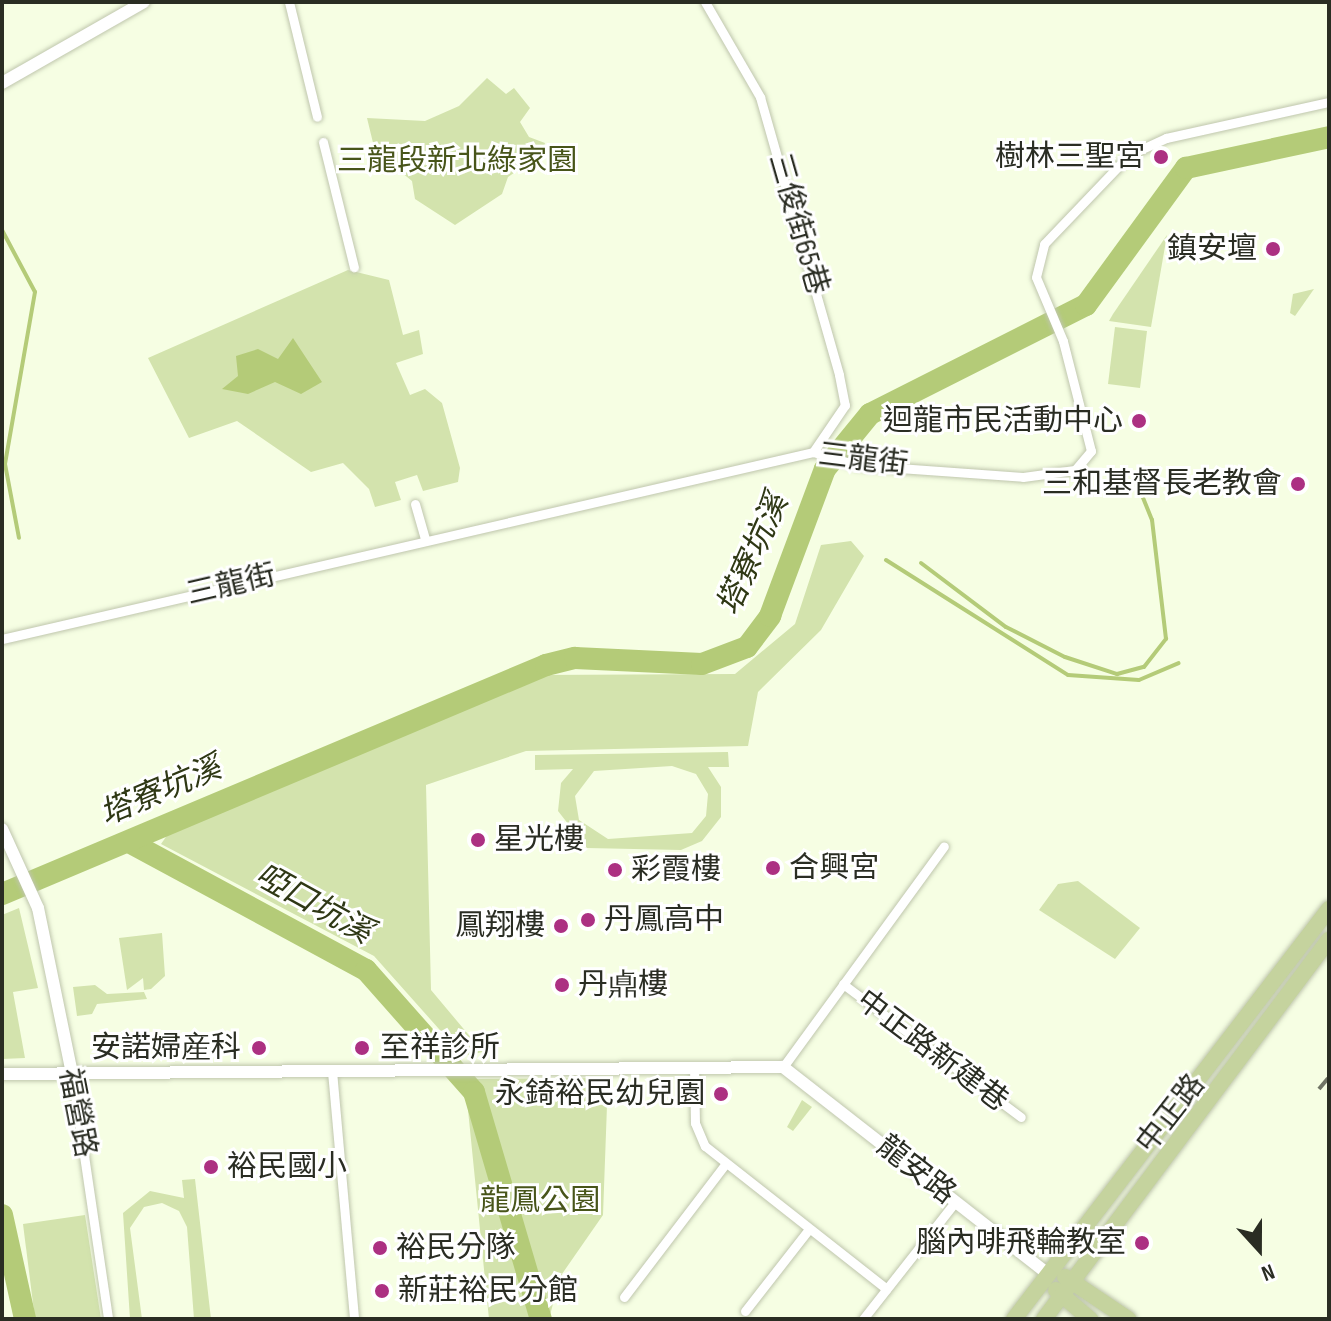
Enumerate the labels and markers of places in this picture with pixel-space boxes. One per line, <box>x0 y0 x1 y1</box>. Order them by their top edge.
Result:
place label: 樹林三聖宮 <box>995 139 1145 175</box>
marker: 樹林三聖宮 <box>1152 148 1170 166</box>
place label: 鎮安壇 <box>1167 231 1257 267</box>
marker: 鎮安壇 <box>1264 240 1282 258</box>
place label: 迴龍市民活動中心 <box>883 403 1123 439</box>
marker: 迴龍市民活動中心 <box>1130 412 1148 430</box>
place label: 三和基督長老教會 <box>1042 466 1282 502</box>
marker: 三和基督長老教會 <box>1289 475 1307 493</box>
place label: 星光樓 <box>494 822 584 858</box>
marker: 星光樓 <box>469 831 487 849</box>
place label: 合興宮 <box>789 850 879 886</box>
place label: 彩霞樓 <box>631 852 721 888</box>
marker: 合興宮 <box>764 859 782 877</box>
marker: 彩霞樓 <box>606 861 624 879</box>
place label: 丹鳳高中 <box>604 902 724 938</box>
place label: 鳳翔樓 <box>455 908 545 944</box>
marker: 丹鳳高中 <box>579 911 597 929</box>
marker: 鳳翔樓 <box>552 917 570 935</box>
place label: 丹鼑樓 <box>578 967 668 1003</box>
marker: 丹鼑樓 <box>553 976 571 994</box>
place label: 安諾婦産科 <box>91 1030 241 1066</box>
place label: 至祥診所 <box>380 1030 500 1066</box>
marker: 安諾婦産科 <box>248 1037 270 1059</box>
marker: 至祥診所 <box>351 1037 373 1059</box>
place label: 永錡裕民幼兒園 <box>495 1076 705 1112</box>
marker: 永錡裕民幼兒園 <box>712 1085 730 1103</box>
place label: 裕民國小 <box>227 1149 347 1185</box>
marker: 裕民國小 <box>202 1158 220 1176</box>
place label: 腦內啡飛輪教室 <box>916 1225 1126 1261</box>
place label: 裕民分隊 <box>396 1230 516 1266</box>
marker: 腦內啡飛輪教室 <box>1133 1234 1151 1252</box>
marker: 裕民分隊 <box>371 1239 389 1257</box>
place label: 新莊裕民分館 <box>398 1273 578 1309</box>
marker: 新莊裕民分館 <box>373 1282 391 1300</box>

